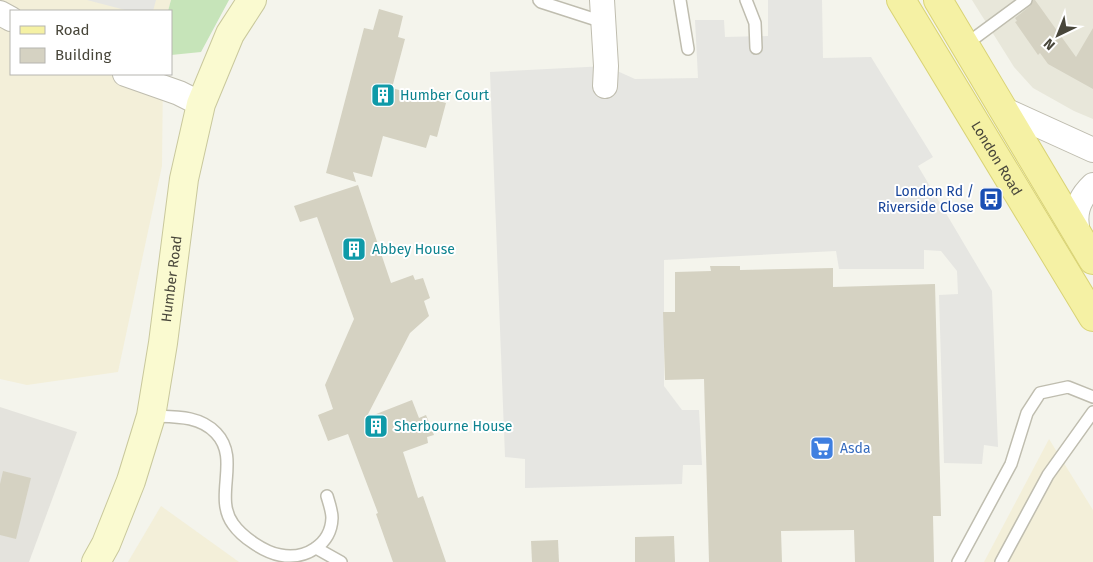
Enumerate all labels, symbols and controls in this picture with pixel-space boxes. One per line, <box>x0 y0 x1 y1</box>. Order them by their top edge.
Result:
legend <box>10 10 172 75</box>
north arrow <box>1033 10 1083 60</box>
text: Road <box>55 21 90 39</box>
text: N <box>1040 35 1059 54</box>
text: Building <box>55 46 111 64</box>
building icon: Humber Court <box>370 82 396 108</box>
place label: Humber Court <box>400 87 490 104</box>
street label: London Road <box>968 118 1026 198</box>
place label: London Rd / Riverside Close <box>878 183 974 216</box>
bus stop icon: London Rd / Riverside Close <box>978 186 1004 212</box>
street label: Humber Road <box>157 235 185 323</box>
building icon: Abbey House <box>341 236 367 262</box>
place label: Abbey House <box>372 241 455 258</box>
building icon: Sherbourne House <box>363 413 389 439</box>
place label: Sherbourne House <box>394 418 512 435</box>
supermarket icon: Asda <box>809 435 835 461</box>
place label: Asda <box>840 440 871 457</box>

